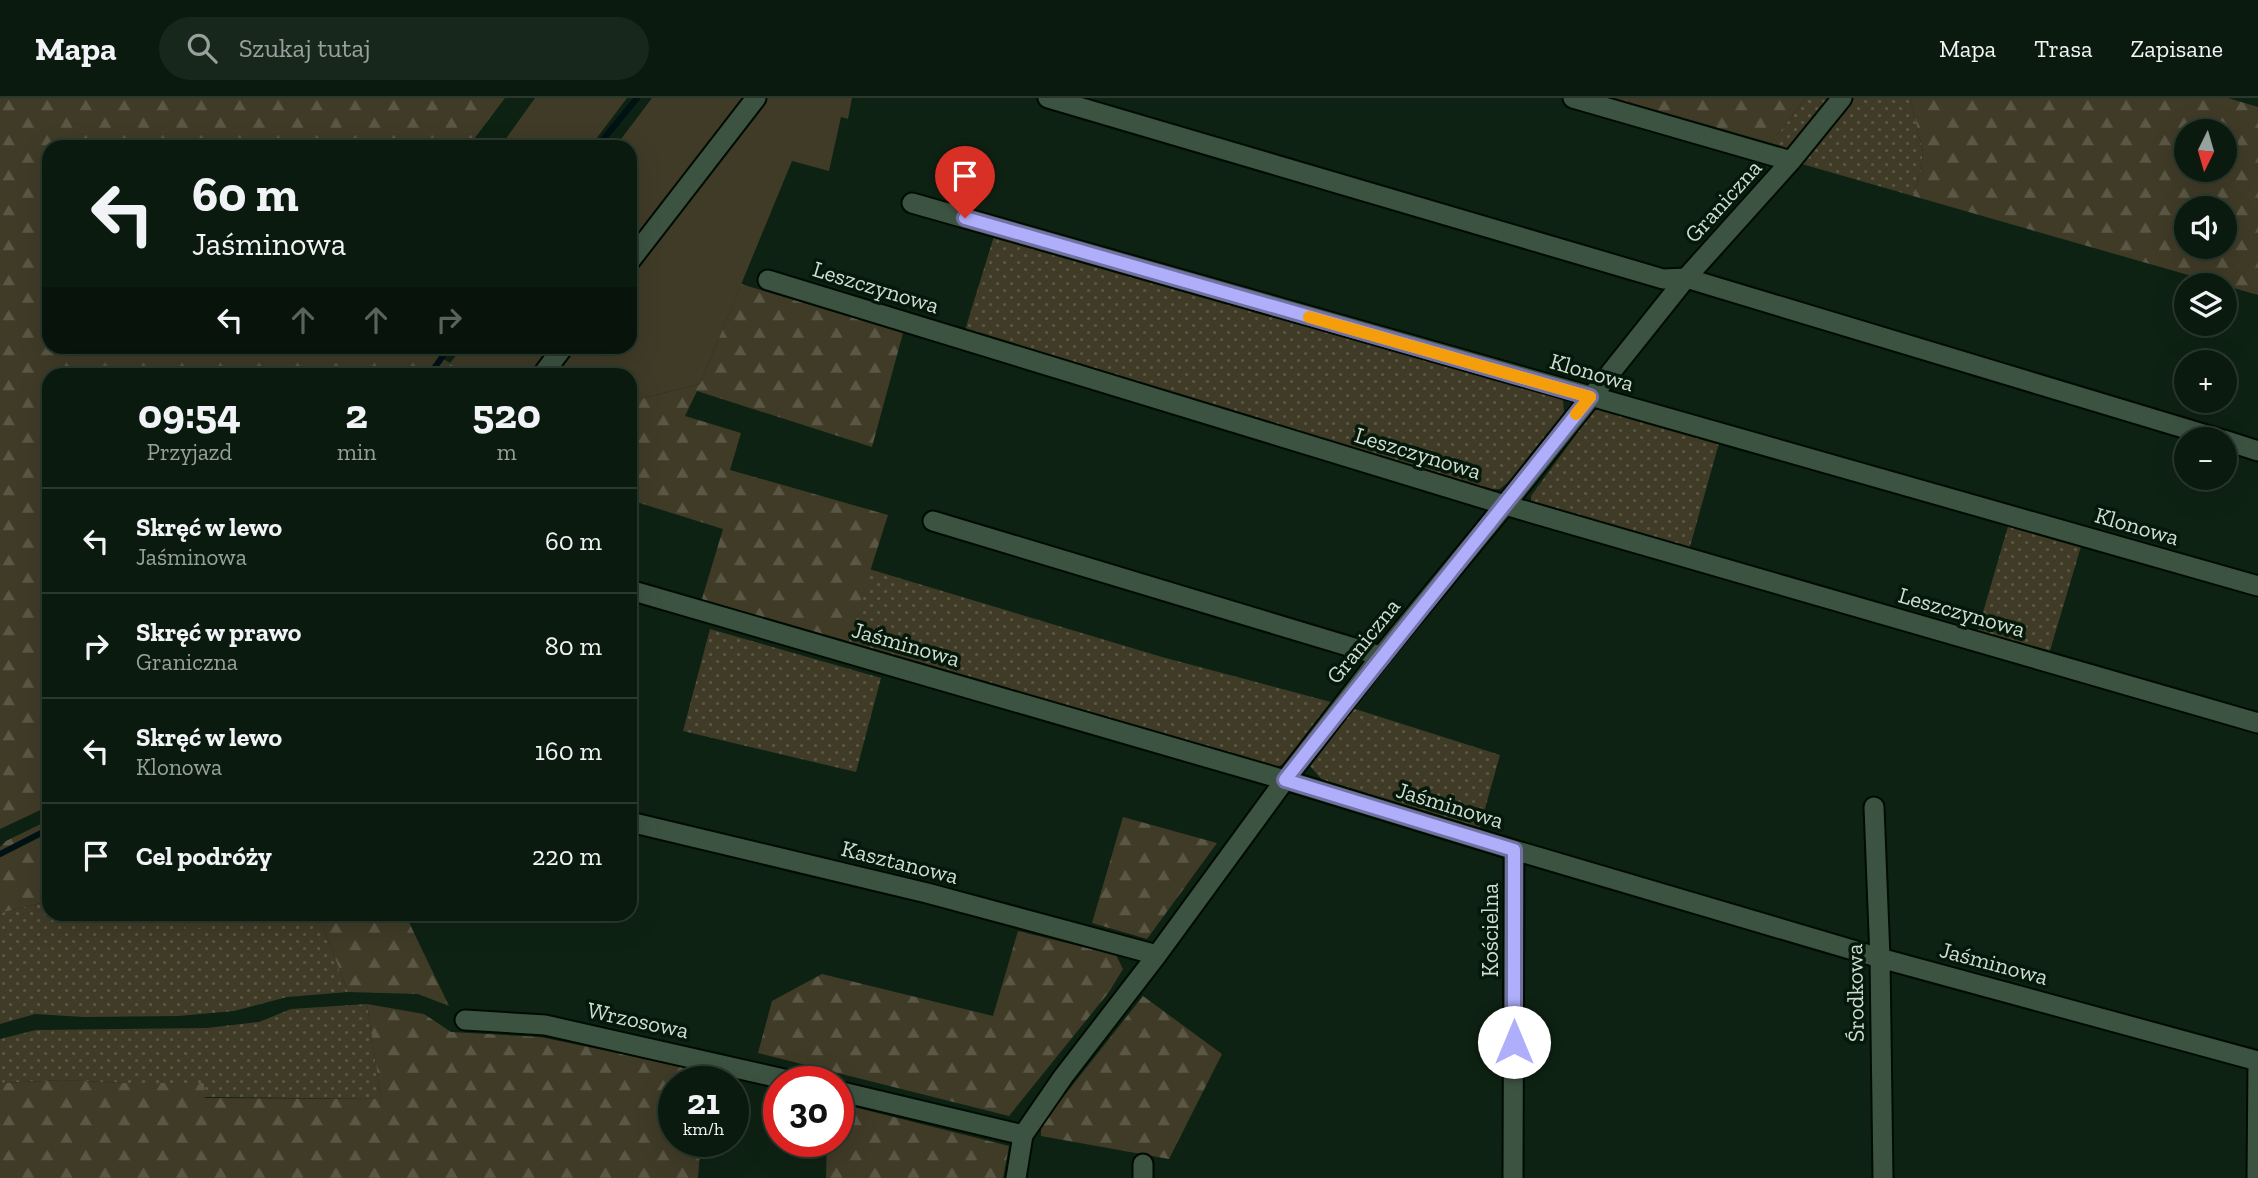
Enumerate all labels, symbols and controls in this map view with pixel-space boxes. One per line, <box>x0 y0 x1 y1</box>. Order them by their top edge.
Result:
search box <box>159 17 649 80</box>
text: Mapa <box>35 29 117 68</box>
icon: search <box>183 29 221 67</box>
text: Szukaj tutaj <box>239 32 371 64</box>
text: Mapa <box>1939 34 1996 63</box>
text: Trasa <box>2034 34 2093 63</box>
text: Zapisane <box>2131 34 2223 63</box>
north arrow <box>2174 119 2236 182</box>
map controls <box>2174 119 2237 490</box>
pin <box>935 146 995 218</box>
street label: Graniczna <box>1679 154 1767 248</box>
icon: arrive <box>946 157 984 195</box>
text: 60 m <box>192 165 299 224</box>
icon: left <box>77 168 168 259</box>
button: sound <box>2174 196 2237 259</box>
text: Jaśminowa <box>192 225 346 263</box>
street label: Leszczynowa <box>810 255 942 319</box>
button: layers <box>2174 273 2237 336</box>
icon: left <box>211 301 249 339</box>
icon: ahead <box>284 301 322 339</box>
icon: ahead <box>357 301 395 339</box>
icon: right <box>430 301 468 339</box>
street label: Klonowa <box>1547 347 1637 397</box>
button: + <box>2174 350 2237 413</box>
text: 09:54 <box>138 388 241 439</box>
text: 2 <box>345 388 368 439</box>
text: 520 <box>472 388 541 439</box>
street label: Leszczynowa <box>1352 421 1484 485</box>
button: − <box>2174 427 2237 490</box>
text: Przyjazd <box>147 438 232 466</box>
text: min <box>337 438 376 466</box>
text: m <box>497 438 517 466</box>
street label: Klonowa <box>2092 501 2182 551</box>
text: Skręć w lewo <box>136 511 282 543</box>
icon: left <box>77 522 115 560</box>
text: 60 m <box>545 525 602 557</box>
text: Jaśminowa <box>136 543 247 571</box>
street label: Leszczynowa <box>1895 581 2029 643</box>
street label: Graniczna <box>1320 593 1406 689</box>
street label: Jaśminowa <box>849 615 963 673</box>
text: Skręć w prawo <box>136 616 301 648</box>
icon: right <box>77 627 115 665</box>
text: 80 m <box>545 630 602 662</box>
text: Graniczna <box>136 648 238 676</box>
text: Skręć w lewo <box>136 721 282 753</box>
icon: left <box>77 732 115 770</box>
text: 160 m <box>535 735 602 767</box>
text: Klonowa <box>136 753 222 781</box>
street label: Jaśminowa <box>1393 775 1507 835</box>
street label: Kasztanowa <box>839 834 961 890</box>
icon: arrive <box>77 837 115 875</box>
text: Cel podróży <box>136 840 272 872</box>
text: 220 m <box>532 840 602 872</box>
street label: Kościelna <box>1476 883 1504 977</box>
street label: Jaśminowa <box>1937 935 2051 991</box>
street label: Środkowa <box>1840 944 1870 1042</box>
street label: Wrzosowa <box>585 996 691 1044</box>
position arrow <box>1477 1005 1551 1079</box>
speed limit sign: 30 <box>763 1066 854 1157</box>
text: 21 <box>687 1081 720 1123</box>
text: km/h <box>683 1118 724 1140</box>

